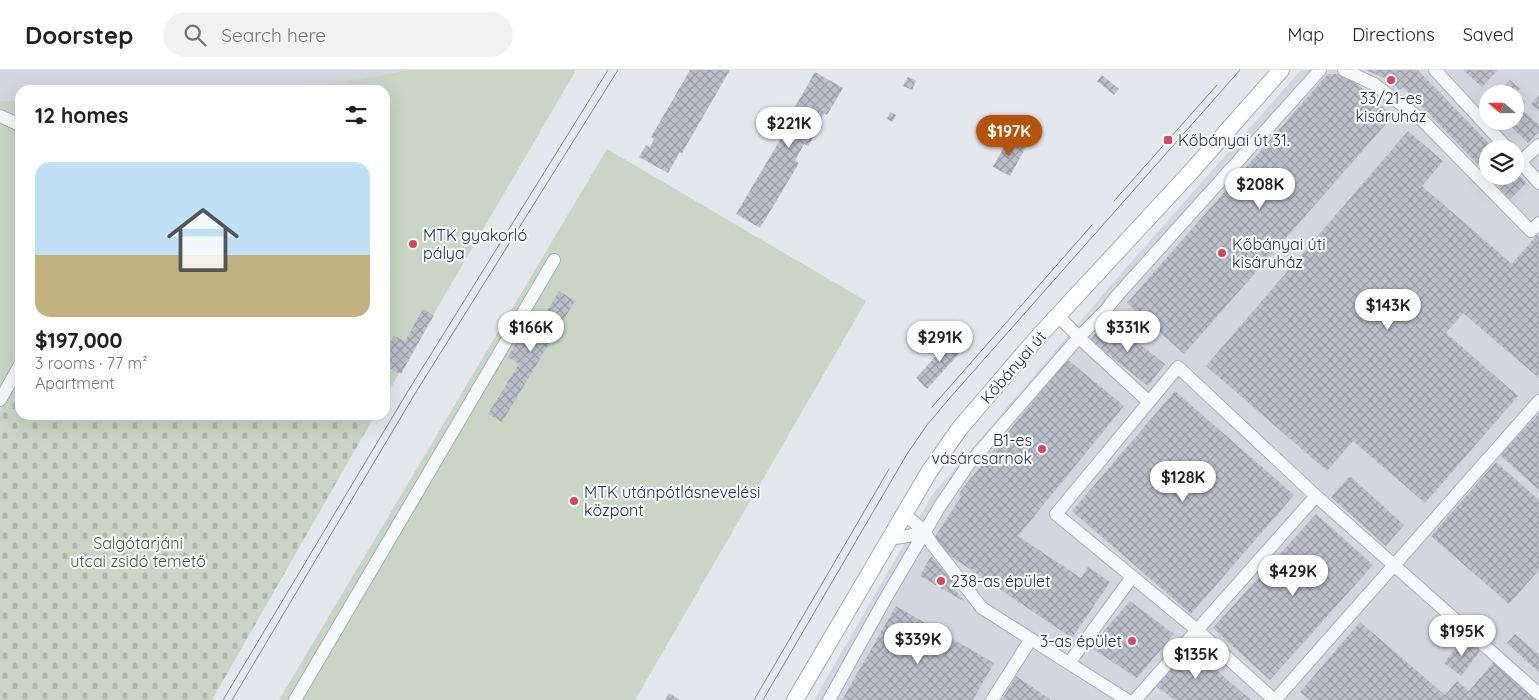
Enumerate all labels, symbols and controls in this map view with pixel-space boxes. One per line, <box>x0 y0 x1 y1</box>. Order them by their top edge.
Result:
search box <box>163 12 513 57</box>
text: Doorstep <box>25 20 133 50</box>
icon: search <box>181 21 209 49</box>
text: Search here <box>221 23 326 47</box>
text: Map <box>1287 23 1324 46</box>
text: Directions <box>1352 23 1435 46</box>
text: Saved <box>1463 23 1514 46</box>
marker: 33/21-es kisáruház <box>1385 74 1397 86</box>
north arrow <box>1479 85 1524 130</box>
map controls <box>1479 85 1524 185</box>
place label: 33/21-es kisáruház <box>1355 88 1427 126</box>
icon: filters <box>342 101 370 129</box>
text: 12 homes <box>35 102 128 128</box>
pin: $221K <box>754 106 824 149</box>
text: $221K <box>767 113 811 133</box>
pin: $197K <box>974 114 1044 157</box>
text: $197K <box>987 121 1031 141</box>
place label: Kőbányai út 31. <box>1178 130 1290 150</box>
marker: Kőbányai út 31. <box>1162 134 1174 146</box>
button: layers <box>1479 140 1524 185</box>
pin: $208K <box>1225 168 1295 210</box>
text: $208K <box>1236 174 1284 194</box>
icon: home <box>158 195 248 285</box>
place label: MTK gyakorló pálya <box>423 225 527 263</box>
place label: Kőbányai úti kisáruház <box>1232 234 1326 272</box>
marker: MTK gyakorló pálya <box>407 238 419 250</box>
marker: Kőbányai úti kisáruház <box>1216 247 1228 259</box>
pin: $143K <box>1353 288 1423 331</box>
text: $143K <box>1366 295 1410 315</box>
pin: $166K <box>496 310 566 353</box>
pin: $331K <box>1093 310 1163 353</box>
text: $166K <box>509 317 553 337</box>
text: $331K <box>1106 317 1150 337</box>
pin: $291K <box>905 320 975 363</box>
street label: Kőbányai út <box>976 326 1050 408</box>
text: $197,000 <box>35 327 122 353</box>
text: $291K <box>918 327 962 347</box>
text: 3 rooms · 77 m² <box>35 353 147 373</box>
text: Apartment <box>35 373 115 393</box>
place label: B1-es vásárcsarnok <box>931 430 1032 468</box>
marker: B1-es vásárcsarnok <box>1036 443 1048 455</box>
pin: $128K <box>1148 460 1218 503</box>
text: $128K <box>1161 467 1205 487</box>
place label: MTK utánpótlásnevelési központ <box>584 482 760 520</box>
marker: MTK utánpótlásnevelési központ <box>568 495 580 507</box>
park label: Salgótarjáni utcai zsidó temető <box>70 533 206 571</box>
pin: $429K <box>1258 554 1328 597</box>
text: $429K <box>1269 561 1317 581</box>
place label: 238-as épület <box>951 571 1051 591</box>
marker: 238-as épület <box>935 575 947 587</box>
pin: $195K <box>1427 614 1497 657</box>
text: $195K <box>1440 621 1484 641</box>
pin: $339K <box>883 622 953 665</box>
text: $339K <box>895 629 941 649</box>
place label: 3-as épület <box>1040 631 1122 651</box>
marker: 3-as épület <box>1126 635 1138 647</box>
pin: $135K <box>1161 638 1231 680</box>
text: $135K <box>1174 644 1218 664</box>

